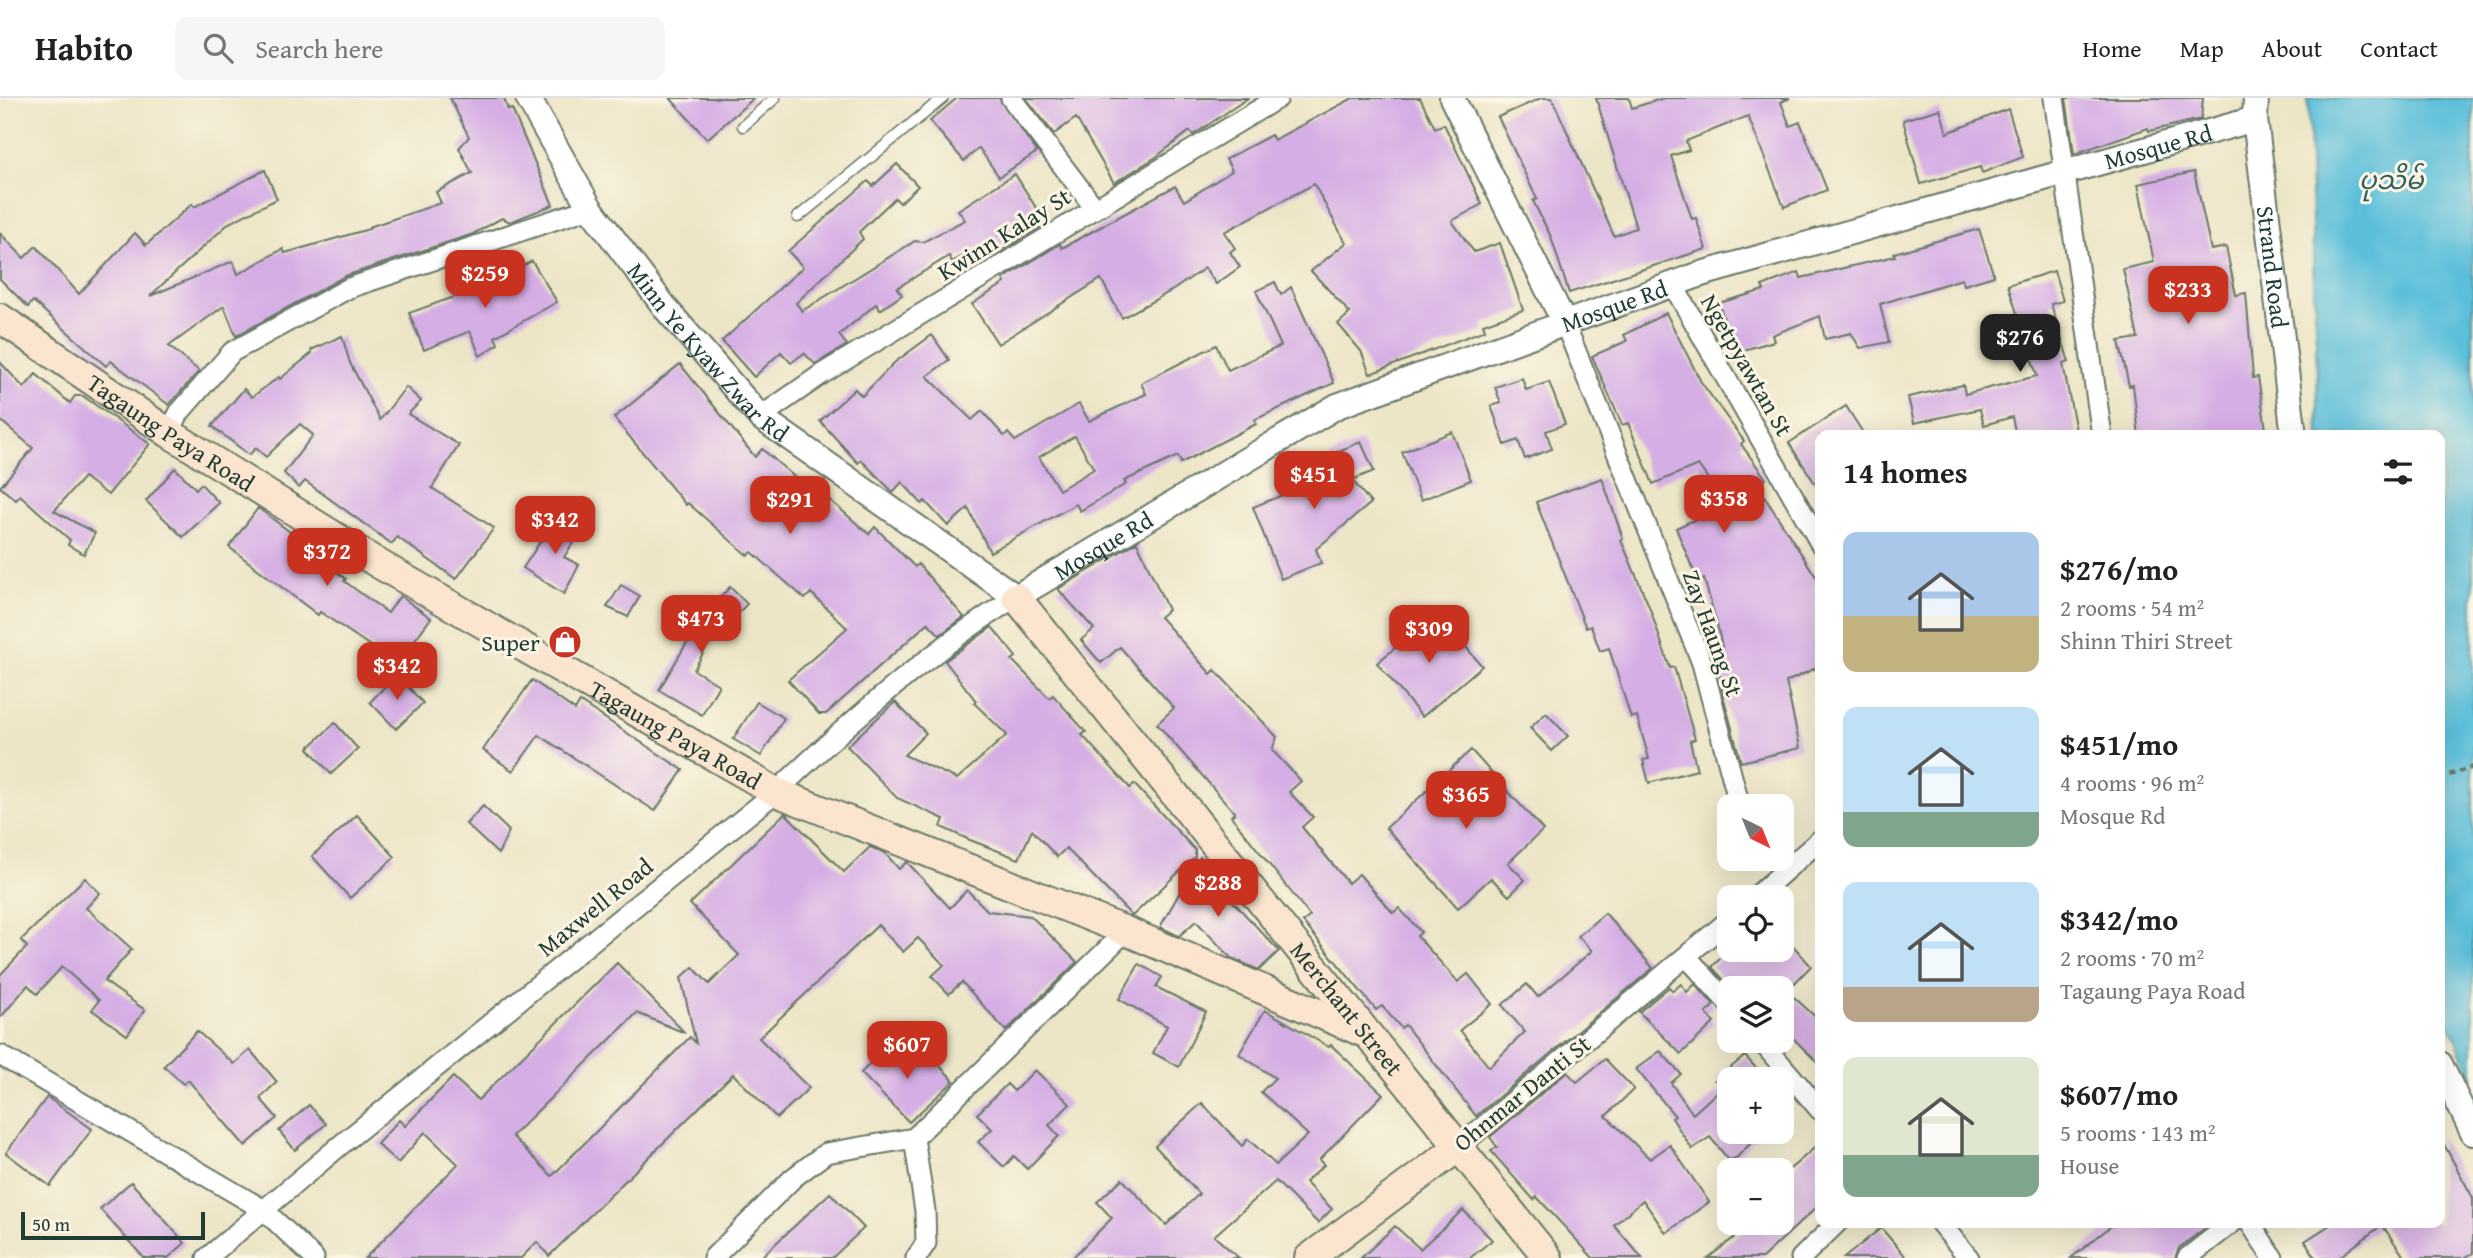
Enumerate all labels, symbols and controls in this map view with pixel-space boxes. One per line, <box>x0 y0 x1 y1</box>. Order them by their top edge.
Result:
search box <box>175 17 665 80</box>
text: Habito <box>35 24 133 72</box>
icon: search <box>199 29 237 67</box>
text: Search here <box>255 29 383 68</box>
text: Home <box>2083 31 2142 66</box>
text: Map <box>2180 31 2224 66</box>
text: About <box>2262 31 2322 66</box>
text: Contact <box>2360 31 2438 66</box>
street label: Mosque Rd <box>2100 114 2216 178</box>
water label: ပုသိမ် <box>2359 160 2425 202</box>
street label: Kwinn Kalay St <box>931 179 1078 289</box>
street label: Strand Road <box>2248 204 2298 330</box>
pin: $259 <box>444 250 526 310</box>
street label: Minn Ye Kyaw Zwar Rd <box>619 255 797 450</box>
text: $259 <box>461 256 509 289</box>
pin: $233 <box>2147 266 2229 326</box>
street label: Mosque Rd <box>1556 270 1672 341</box>
text: $233 <box>2164 272 2212 305</box>
street label: Ngetpyawtan St <box>1692 288 1802 443</box>
pin: $276 <box>1979 314 2061 374</box>
text: $276 <box>1996 320 2044 353</box>
street label: Tagaung Paya Road <box>80 365 262 500</box>
text: 14 homes <box>1843 450 1968 494</box>
pin: $451 <box>1273 452 1355 511</box>
icon: filters <box>2379 453 2417 491</box>
text: $451 <box>1290 457 1338 490</box>
pin: $291 <box>749 476 831 536</box>
pin: $358 <box>1683 476 1765 535</box>
text: $358 <box>1700 481 1748 514</box>
text: $291 <box>766 482 814 515</box>
pin: $342 <box>514 496 596 556</box>
text: $342 <box>531 502 579 535</box>
street label: Mosque Rd <box>1047 502 1159 588</box>
pin: $372 <box>286 528 368 588</box>
text: $372 <box>303 534 351 567</box>
text: $276/mo <box>2060 547 2178 591</box>
icon: home <box>1899 560 1983 644</box>
street label: Zay Haung St <box>1674 565 1752 702</box>
text: 2 rooms · 54 m² <box>2060 591 2204 624</box>
pin: $473 <box>660 596 742 655</box>
text: $473 <box>677 601 725 634</box>
pin: $309 <box>1388 606 1470 665</box>
text: $309 <box>1405 611 1453 644</box>
shop icon: Super <box>546 623 584 661</box>
text: Shinn Thiri Street <box>2060 624 2233 657</box>
place label: Super <box>481 625 540 660</box>
pin: $342 <box>356 642 438 702</box>
text: $342 <box>373 648 421 681</box>
street label: Tagaung Paya Road <box>583 671 768 798</box>
text: $451/mo <box>2060 722 2178 766</box>
icon: home <box>1899 735 1983 819</box>
text: 4 rooms · 96 m² <box>2060 766 2204 799</box>
pin: $365 <box>1425 772 1507 831</box>
text: $365 <box>1442 777 1490 810</box>
north arrow <box>1717 794 1794 872</box>
map controls <box>1717 794 1794 1235</box>
text: Mosque Rd <box>2060 799 2166 832</box>
street label: Maxwell Road <box>530 849 661 965</box>
pin: $288 <box>1177 860 1259 919</box>
text: $288 <box>1194 865 1242 898</box>
button: locate <box>1717 885 1794 962</box>
text: $342/mo <box>2060 897 2178 941</box>
icon: home <box>1899 910 1983 994</box>
street label: Merchant Street <box>1282 934 1412 1083</box>
text: 2 rooms · 70 m² <box>2060 941 2204 974</box>
text: Tagaung Paya Road <box>2060 974 2245 1007</box>
button: layers <box>1717 976 1794 1053</box>
pin: $607 <box>866 1021 948 1081</box>
street label: Ohnmar Danti St <box>1446 1026 1599 1159</box>
text: $607 <box>883 1027 931 1060</box>
button: + <box>1717 1067 1794 1144</box>
text: $607/mo <box>2060 1072 2178 1116</box>
icon: home <box>1899 1085 1983 1169</box>
text: 5 rooms · 143 m² <box>2060 1116 2215 1149</box>
text: House <box>2060 1149 2119 1182</box>
button: − <box>1717 1158 1794 1235</box>
scale bar <box>21 1209 205 1241</box>
text: 50 m <box>32 1210 70 1238</box>

